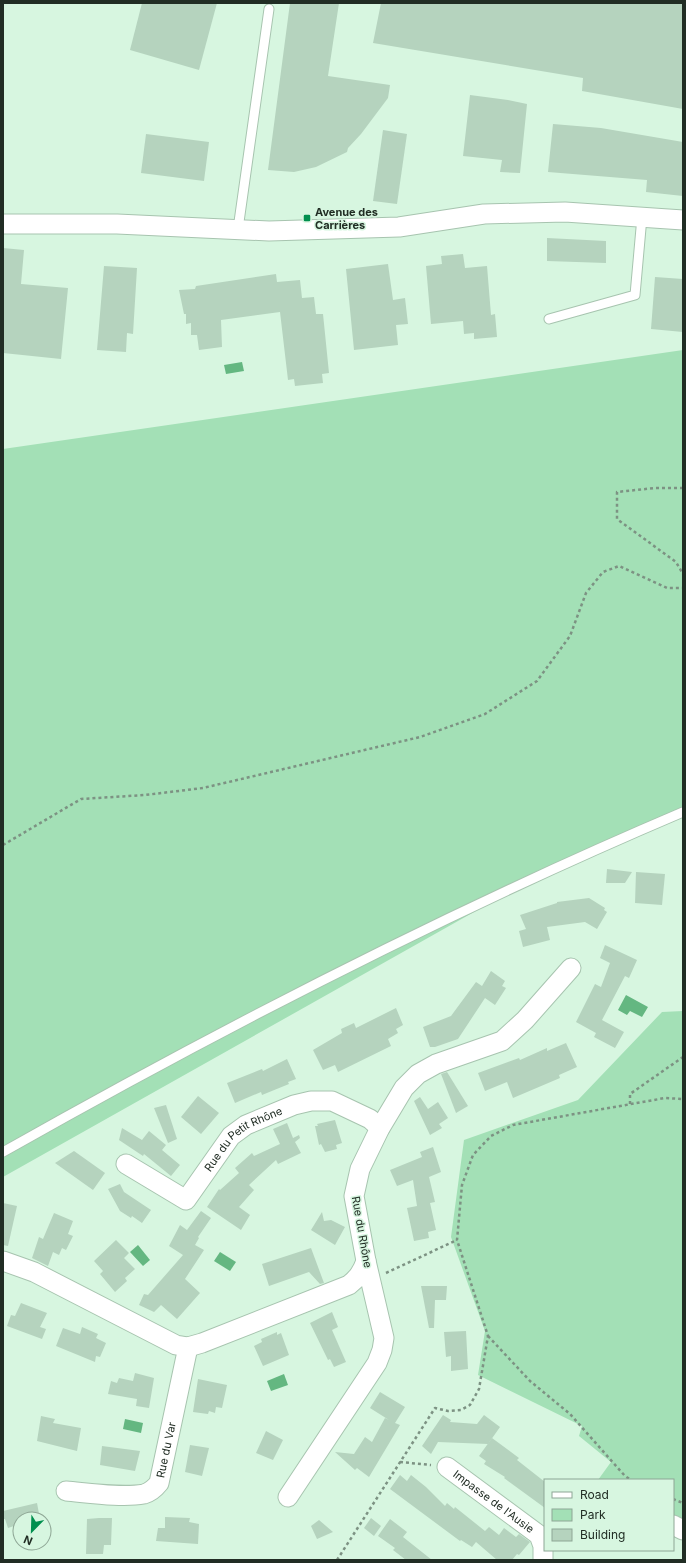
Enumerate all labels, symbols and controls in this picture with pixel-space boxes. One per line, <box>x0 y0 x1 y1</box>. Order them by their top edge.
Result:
place label: Avenue des Carrières <box>315 205 378 232</box>
marker: Avenue des Carrières <box>302 213 312 223</box>
street label: Rue du Petit Rhône <box>201 1104 284 1174</box>
street label: Rue du Rhône <box>349 1195 375 1269</box>
street label: Rue du Var <box>153 1421 179 1479</box>
street label: Impasse de l'Ausie <box>450 1467 537 1536</box>
legend <box>544 1479 674 1551</box>
text: Road <box>580 1487 609 1502</box>
text: Park <box>580 1507 606 1522</box>
north arrow <box>12 1511 52 1551</box>
text: Building <box>580 1527 625 1542</box>
text: N <box>21 1532 35 1548</box>

